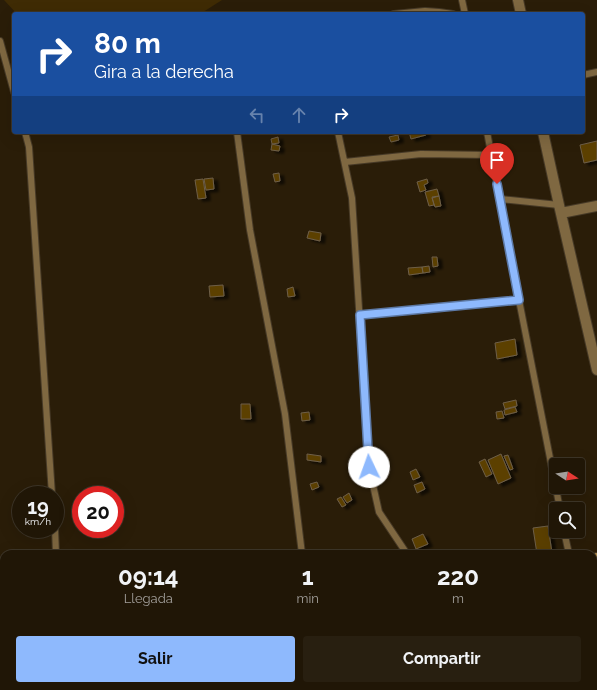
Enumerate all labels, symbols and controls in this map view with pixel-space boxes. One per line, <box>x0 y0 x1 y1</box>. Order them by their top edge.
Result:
text: 80 m <box>94 27 161 60</box>
icon: right <box>28 28 80 80</box>
text: Gira a la derecha <box>94 61 234 82</box>
icon: left <box>246 104 268 126</box>
icon: ahead <box>288 104 310 126</box>
icon: right <box>330 104 352 126</box>
pin <box>480 143 514 184</box>
icon: arrive <box>486 149 508 171</box>
position arrow <box>348 446 390 488</box>
north arrow <box>549 458 585 494</box>
map controls <box>549 458 585 538</box>
speed limit sign: 20 <box>72 486 124 538</box>
text: 19 <box>27 495 49 519</box>
button: search <box>549 502 585 538</box>
text: km/h <box>25 516 51 527</box>
text: 09:14 <box>118 562 178 591</box>
text: 1 <box>302 562 314 591</box>
text: 220 <box>437 562 479 591</box>
text: Llegada <box>124 591 173 606</box>
text: min <box>297 591 319 606</box>
text: m <box>452 591 464 606</box>
button: Salir <box>16 636 295 682</box>
button: Compartir <box>303 636 581 682</box>

